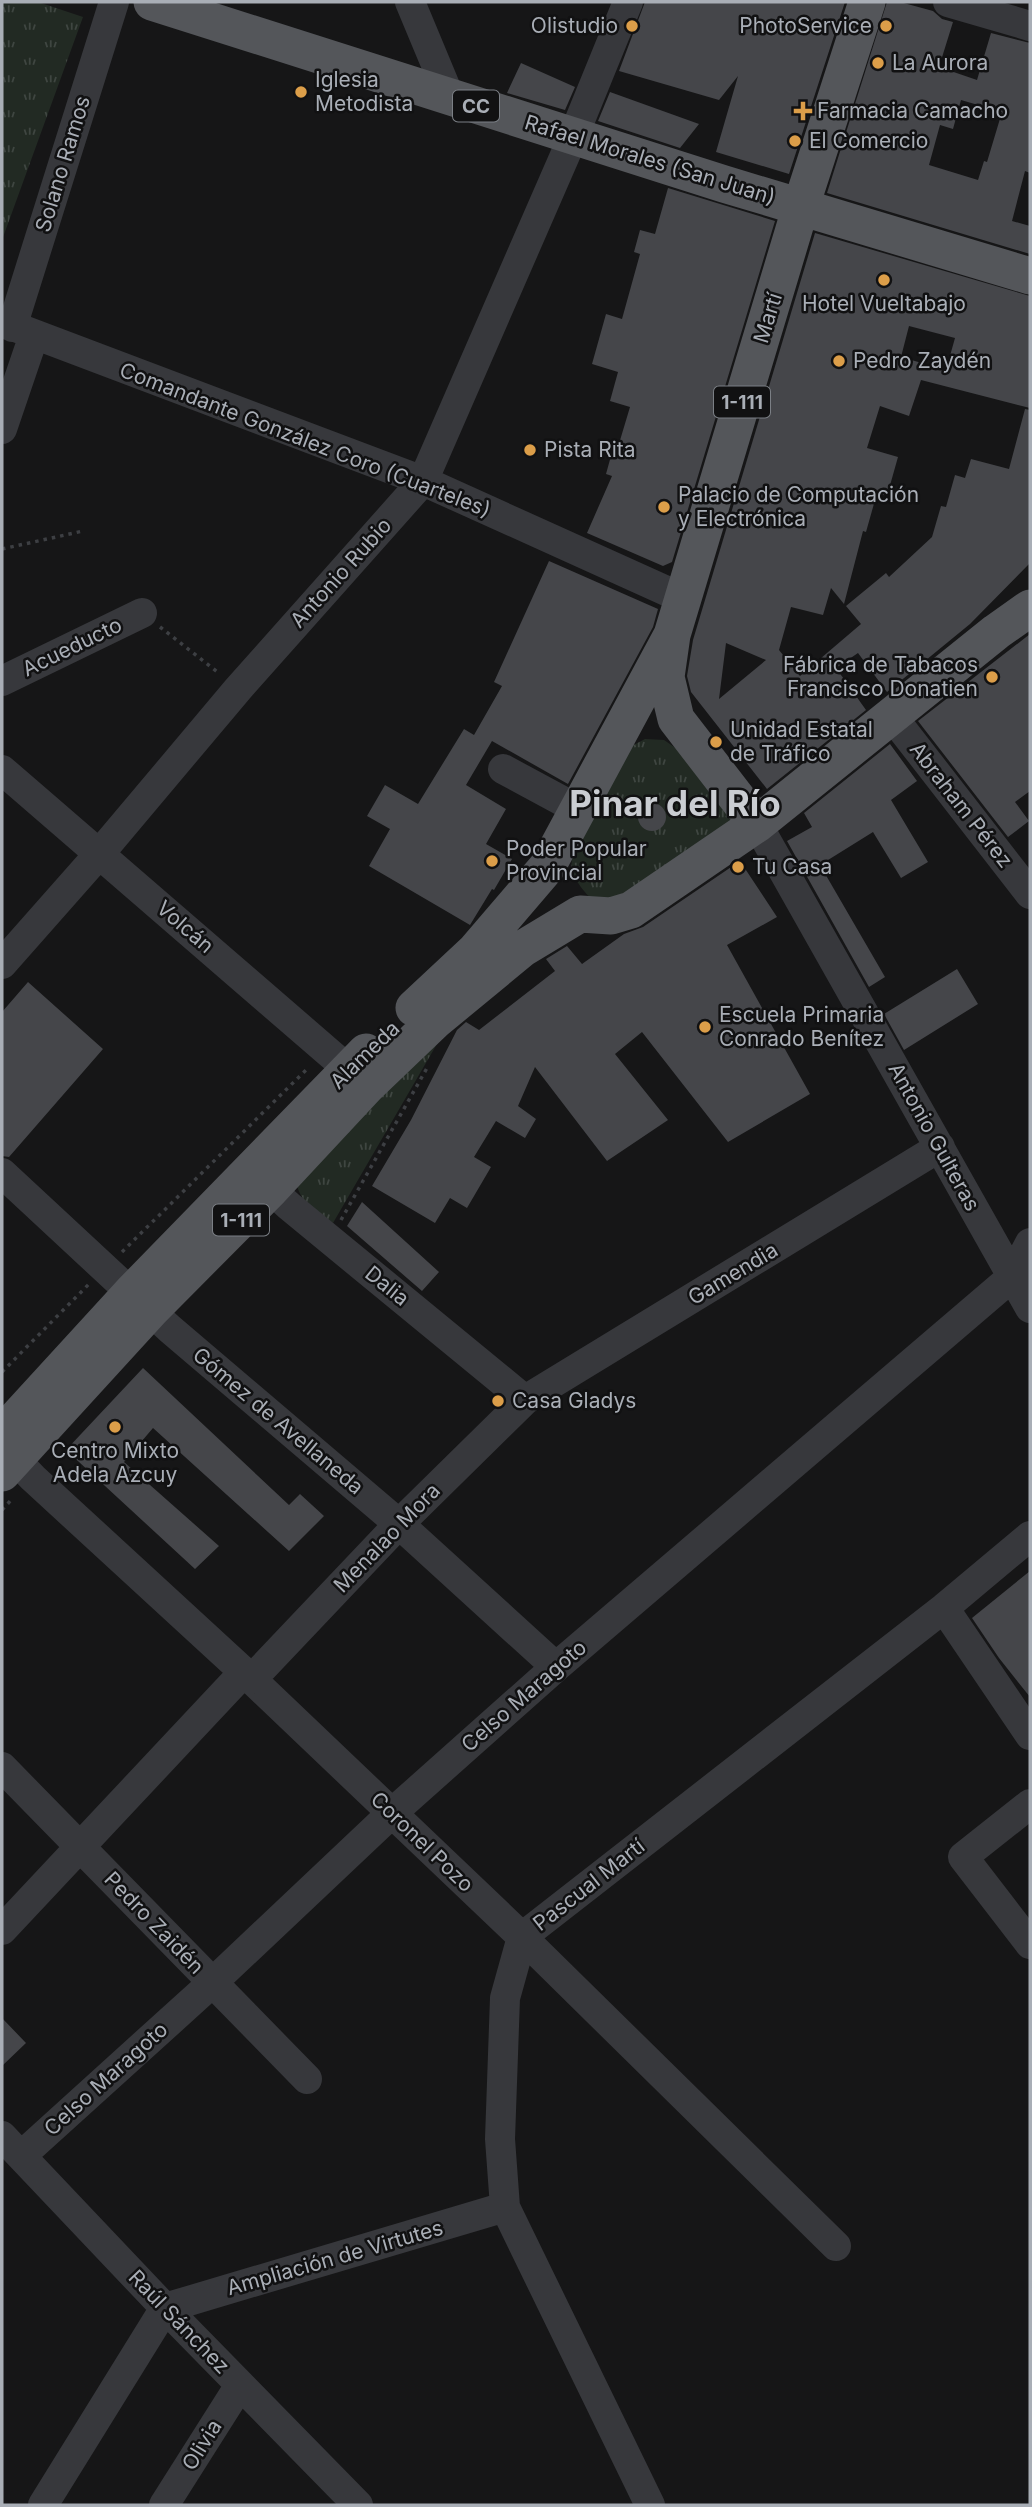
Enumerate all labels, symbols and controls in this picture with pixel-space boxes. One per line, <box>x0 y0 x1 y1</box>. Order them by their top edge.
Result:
place label: Olistudio <box>531 13 618 38</box>
place label: PhotoService <box>739 13 872 38</box>
marker: Olistudio <box>624 18 640 34</box>
marker: PhotoService <box>878 18 894 34</box>
place label: La Aurora <box>892 50 988 75</box>
marker: La Aurora <box>870 55 886 71</box>
place label: Iglesia Metodista <box>315 67 413 116</box>
marker: Iglesia Metodista <box>293 84 309 100</box>
road number: CC <box>453 90 499 122</box>
street label: Solano Ramos <box>30 93 95 235</box>
place label: Farmacia Camacho <box>817 98 1008 123</box>
marker: Farmacia Camacho <box>795 103 811 119</box>
street label: Rafael Morales (San Juan) <box>522 109 778 210</box>
place label: El Comercio <box>809 128 928 153</box>
marker: El Comercio <box>787 133 803 149</box>
marker: Hotel Vueltabajo <box>876 272 892 288</box>
street label: Martí <box>748 289 787 346</box>
place label: Hotel Vueltabajo <box>802 291 966 316</box>
place label: Pedro Zaydén <box>853 348 991 373</box>
marker: Pedro Zaydén <box>831 353 847 369</box>
street label: Comandante González Coro (Cuarteles) <box>116 357 494 522</box>
road number: 1-111 <box>714 386 770 418</box>
place label: Pista Rita <box>544 437 636 462</box>
marker: Pista Rita <box>522 442 538 458</box>
place label: Palacio de Computación y Electrónica <box>678 482 919 531</box>
marker: Palacio de Computación y Electrónica <box>656 499 672 515</box>
street label: Antonio Rubio <box>285 513 396 633</box>
street label: Acueducto <box>18 612 126 681</box>
place label: Fábrica de Tabacos Francisco Donatien <box>783 652 978 701</box>
marker: Fábrica de Tabacos Francisco Donatien <box>984 669 1000 685</box>
place label: Unidad Estatal de Tráfico <box>730 717 873 766</box>
marker: Unidad Estatal de Tráfico <box>708 734 724 750</box>
street label: Abraham Pérez <box>905 737 1018 872</box>
district label: Pinar del Río <box>569 782 781 824</box>
place label: Poder Popular Provincial <box>506 836 647 885</box>
marker: Poder Popular Provincial <box>484 853 500 869</box>
place label: Tu Casa <box>752 854 832 879</box>
marker: Tu Casa <box>730 859 746 875</box>
street label: Volcán <box>152 895 219 958</box>
place label: Escuela Primaria Conrado Benítez <box>719 1002 884 1051</box>
street label: Alameda <box>325 1016 405 1094</box>
marker: Escuela Primaria Conrado Benítez <box>697 1019 713 1035</box>
street label: Antonio Gulteras <box>883 1058 985 1215</box>
road number: 1-111 <box>213 1204 269 1236</box>
street label: Gamendia <box>683 1237 782 1310</box>
street label: Dalia <box>360 1261 414 1311</box>
street label: Gómez de Avellaneda <box>188 1342 369 1499</box>
place label: Casa Gladys <box>512 1388 636 1413</box>
marker: Casa Gladys <box>490 1393 506 1409</box>
marker: Centro Mixto Adela Azcuy <box>107 1419 123 1435</box>
place label: Centro Mixto Adela Azcuy <box>51 1438 179 1487</box>
street label: Menalao Mora <box>328 1478 445 1597</box>
street label: Celso Maragoto <box>456 1635 591 1757</box>
street label: Coronel Pozo <box>366 1786 479 1897</box>
street label: Pascual Martí <box>528 1833 650 1936</box>
street label: Pedro Zaidén <box>99 1866 209 1979</box>
street label: Celso Maragoto <box>39 2017 173 2141</box>
street label: Ampliación de Virtutes <box>224 2215 446 2300</box>
street label: Raúl Sánchez <box>124 2265 235 2379</box>
street label: Olivia <box>176 2415 227 2475</box>

